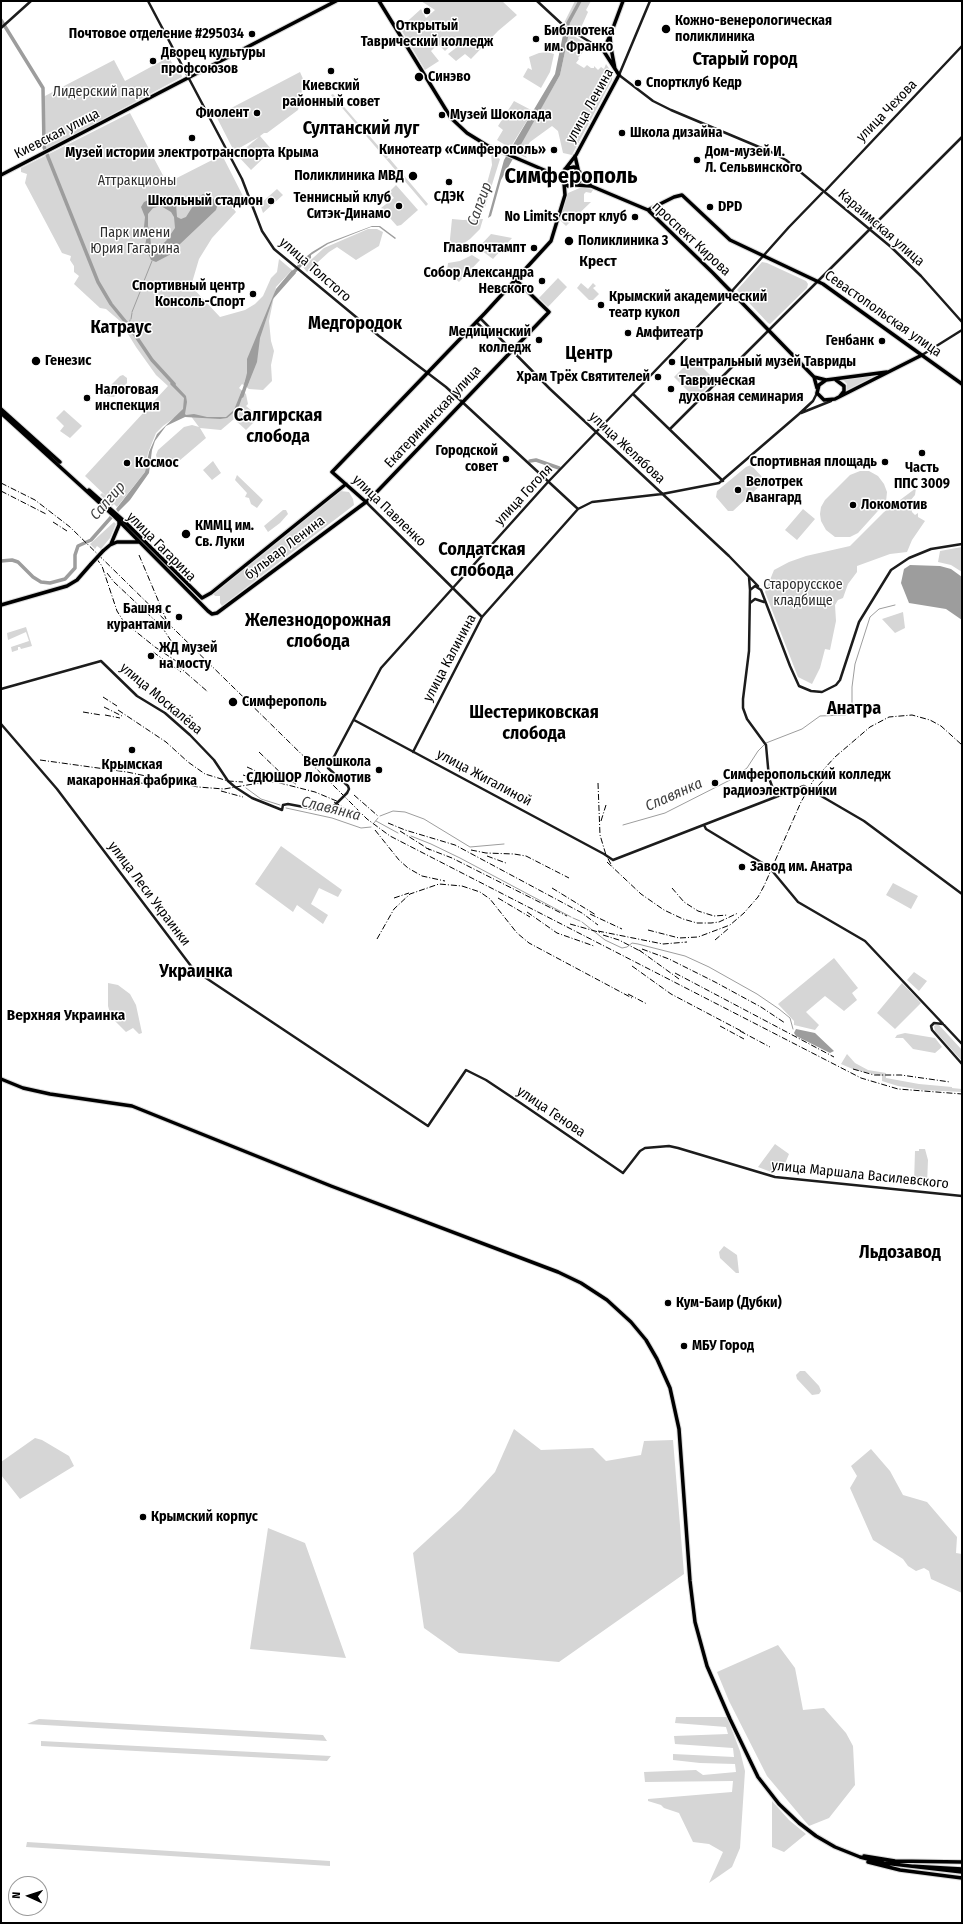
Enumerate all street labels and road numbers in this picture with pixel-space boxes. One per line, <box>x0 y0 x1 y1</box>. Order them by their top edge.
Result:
street label: улица Ленина <box>563 66 617 146</box>
street label: улица Чехова <box>853 76 921 146</box>
street label: Киевская улица <box>12 105 102 163</box>
street label: Караимская улица <box>834 186 928 270</box>
street label: проспект Кирова <box>648 198 734 280</box>
street label: улица Толстого <box>276 234 354 306</box>
street label: Севастопольская улица <box>821 267 945 361</box>
street label: Екатерининская улица <box>381 362 485 472</box>
street label: улица Желябова <box>585 408 669 488</box>
street label: улица Гоголя <box>492 461 556 529</box>
street label: улица Павленко <box>349 472 429 550</box>
street label: улица Гагарина <box>123 509 199 585</box>
street label: бульвар Ленина <box>242 512 328 584</box>
street label: улица Калинина <box>420 611 480 705</box>
street label: улица Москалёва <box>116 660 206 738</box>
street label: улица Жигалиной <box>434 746 534 810</box>
street label: улица Леси Украинки <box>104 838 194 950</box>
street label: улица Генова <box>514 1083 588 1141</box>
street label: улица Маршала Василевского <box>771 1157 949 1193</box>

